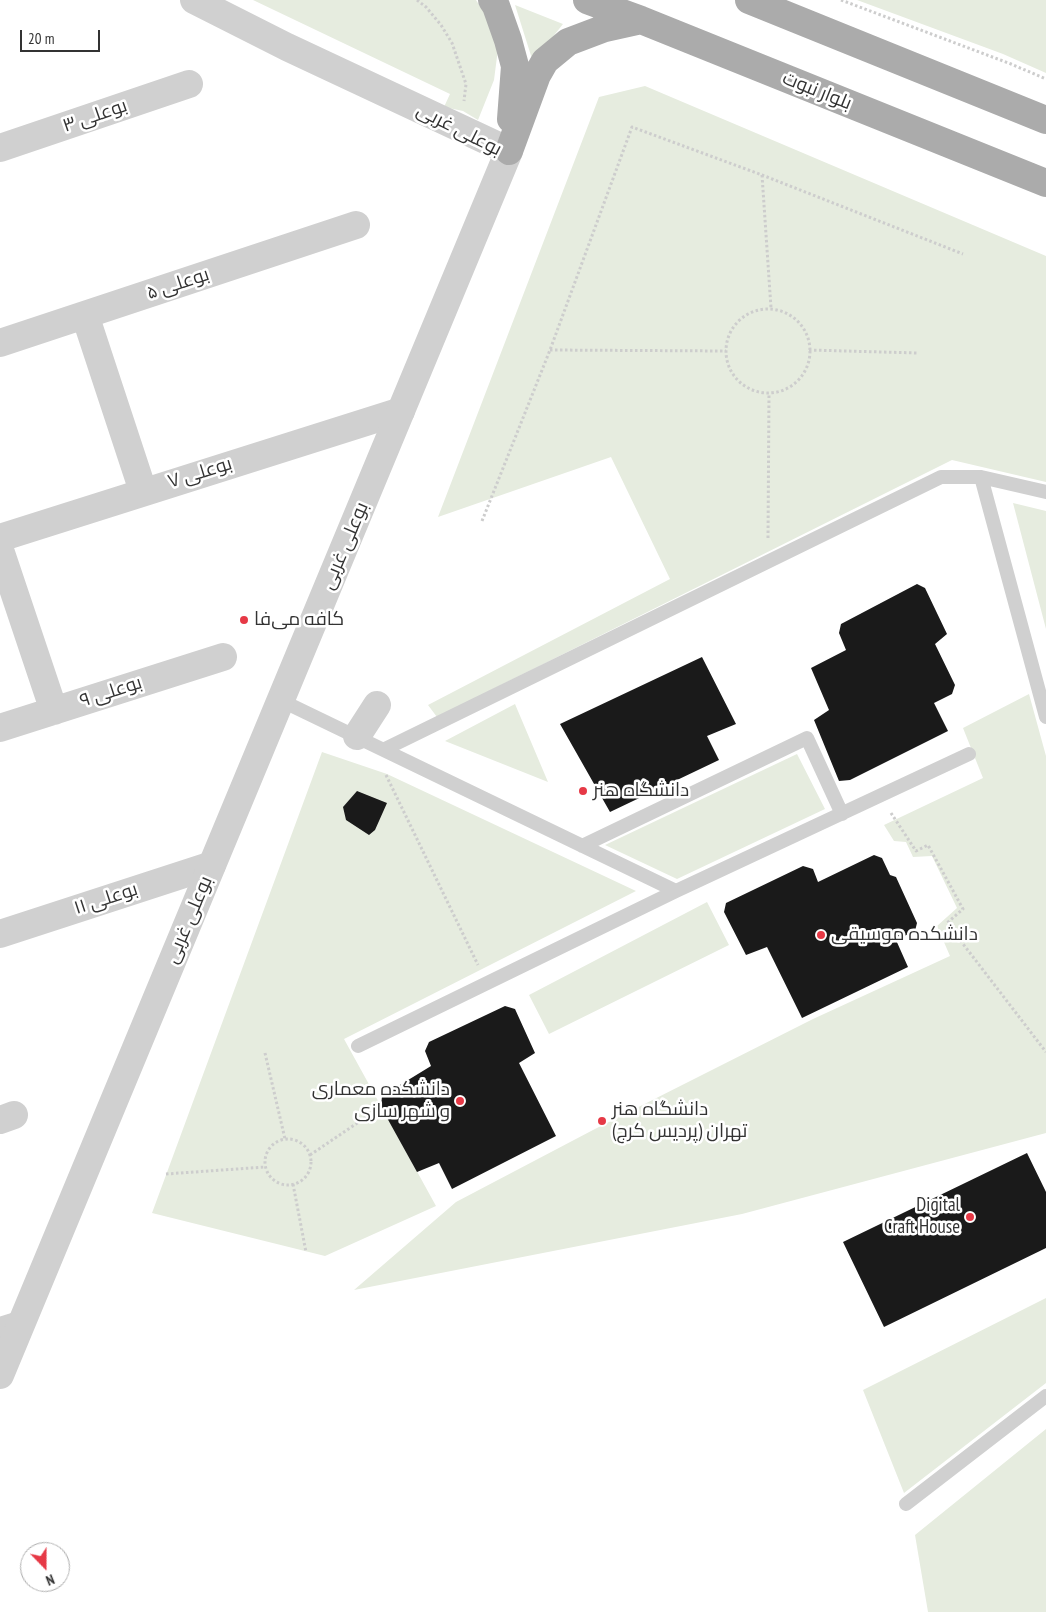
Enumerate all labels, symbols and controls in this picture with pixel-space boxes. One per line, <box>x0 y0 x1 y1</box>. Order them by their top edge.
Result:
scale bar <box>22 20 102 52</box>
text: 20 m <box>28 29 54 48</box>
street label: بلوار نبوت <box>779 67 855 115</box>
street label: بوعلی ۳ <box>60 94 130 138</box>
street label: بوعلی غربی <box>412 99 506 161</box>
street label: بوعلی ۵ <box>144 263 212 305</box>
street label: بوعلی ۷ <box>165 452 235 494</box>
street label: بوعلی غربی <box>316 499 374 593</box>
place label: کافه می‌فا <box>254 609 344 631</box>
marker: کافه می‌فا <box>238 614 250 626</box>
street label: بوعلی ۹ <box>77 671 145 713</box>
place label: دانشگاه هنر <box>593 780 689 802</box>
marker: دانشگاه هنر <box>577 785 589 797</box>
street label: بوعلی غربی <box>160 873 218 967</box>
street label: بوعلی ۱۱ <box>71 878 141 920</box>
place label: دانشکده موسیقی <box>831 924 978 946</box>
marker: دانشکده موسیقی <box>815 929 827 941</box>
place label: دانشکده معماری و شهر سازی <box>312 1079 450 1123</box>
marker: دانشکده معماری و شهر سازی <box>454 1095 466 1107</box>
place label: دانشگاه هنر تهران (پردیس کرج) <box>612 1099 747 1143</box>
marker: دانشگاه هنر تهران (پردیس کرج) <box>596 1115 608 1127</box>
place label: Digital Craft House <box>884 1195 960 1239</box>
marker: Digital Craft House <box>964 1211 976 1223</box>
north arrow <box>20 1542 70 1592</box>
text: N <box>43 1570 57 1590</box>

